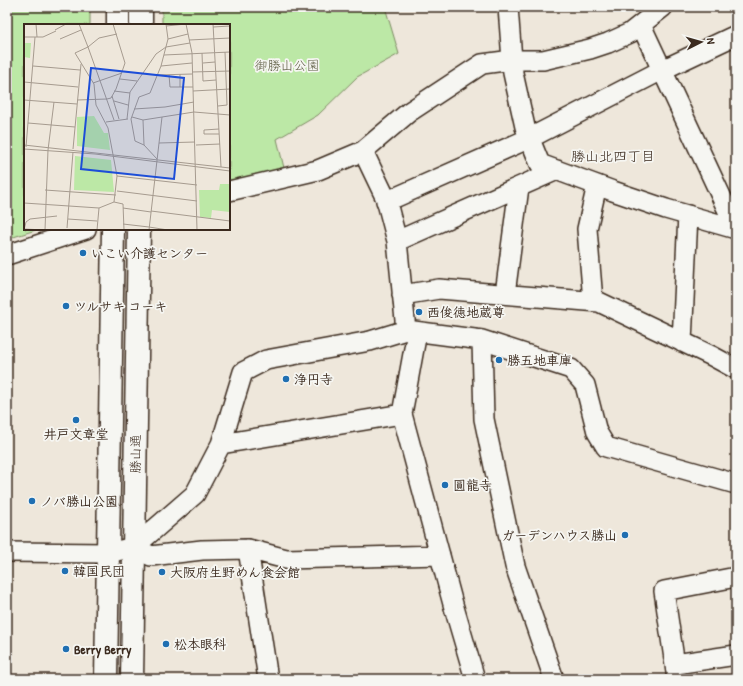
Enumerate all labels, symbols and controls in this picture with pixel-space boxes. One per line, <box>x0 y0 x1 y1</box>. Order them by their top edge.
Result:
north arrow <box>681 22 721 62</box>
inset map <box>24 24 230 230</box>
text: N <box>704 37 718 45</box>
park label: 御勝山公園 <box>254 56 320 74</box>
district label: 勝山北四丁目 <box>571 146 655 165</box>
place label: いこい介護センター <box>91 244 208 262</box>
marker: いこい介護センター <box>78 248 88 258</box>
place label: ツルサキ コーキ <box>74 297 167 315</box>
marker: ツルサキ コーキ <box>61 301 71 311</box>
place label: 西俊徳地蔵尊 <box>427 303 505 321</box>
marker: 西俊徳地蔵尊 <box>414 307 424 317</box>
place label: 勝五地車庫 <box>507 351 572 369</box>
marker: 勝五地車庫 <box>494 355 504 365</box>
place label: 浄円寺 <box>294 370 333 388</box>
marker: 浄円寺 <box>281 374 291 384</box>
marker: 井戸文章堂 <box>71 415 81 425</box>
place label: 井戸文章堂 <box>43 425 109 443</box>
street label: 勝山通 <box>126 434 144 474</box>
place label: 圓龍寺 <box>453 476 492 494</box>
marker: 圓龍寺 <box>440 480 450 490</box>
place label: ノバ勝山公園 <box>40 492 118 510</box>
marker: ノバ勝山公園 <box>27 496 37 506</box>
place label: ガーデンハウス勝山 <box>501 526 617 544</box>
marker: ガーデンハウス勝山 <box>620 530 630 540</box>
place label: 韓国民団 <box>73 562 125 580</box>
place label: 大阪府生野めん食会館 <box>170 563 300 581</box>
marker: 韓国民団 <box>60 566 70 576</box>
marker: 大阪府生野めん食会館 <box>157 567 167 577</box>
place label: 松本眼科 <box>174 635 227 653</box>
marker: 松本眼科 <box>161 639 171 649</box>
place label: Berry Berry <box>74 640 132 659</box>
marker: Berry Berry <box>61 644 71 654</box>

